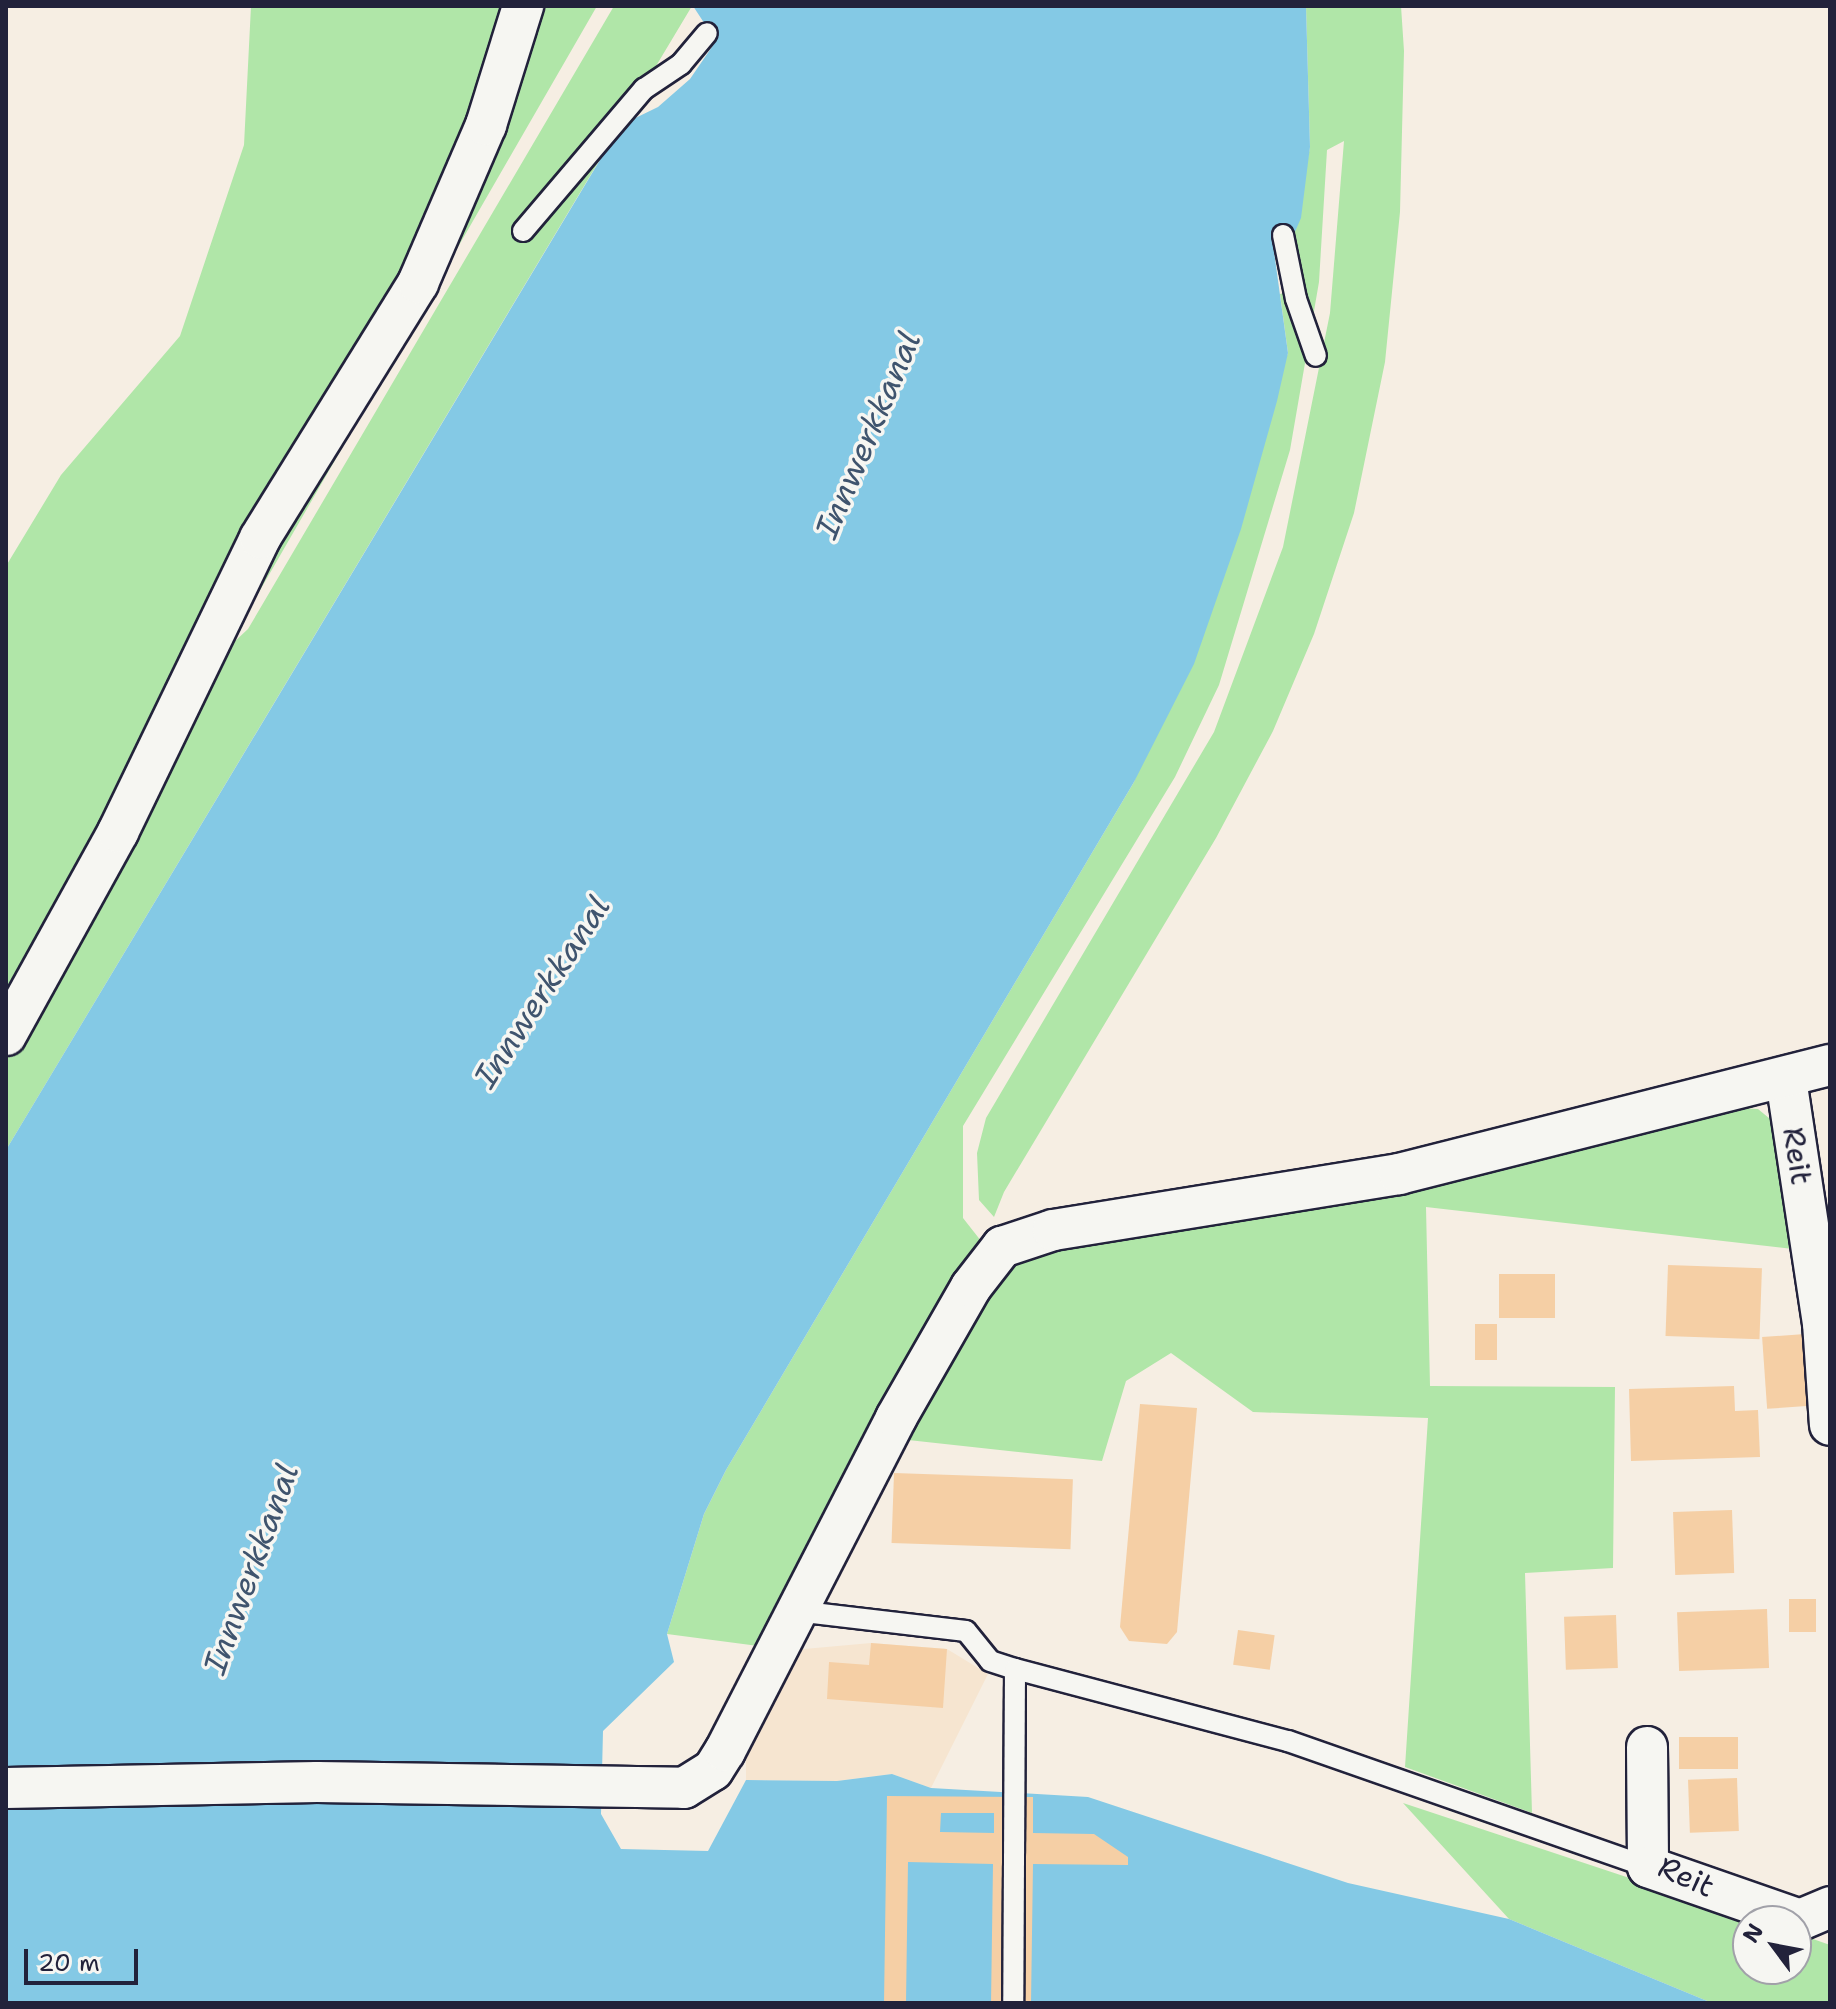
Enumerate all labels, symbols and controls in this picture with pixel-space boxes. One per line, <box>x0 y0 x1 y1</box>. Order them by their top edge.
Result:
water label: Innwerkkanal <box>807 326 929 544</box>
water label: Innwerkkanal <box>466 889 618 1095</box>
street label: Reit <box>1775 1125 1819 1187</box>
water label: Innwerkkanal <box>195 1459 307 1679</box>
street label: Reit <box>1652 1849 1720 1905</box>
north arrow <box>1732 1905 1812 1985</box>
text: N <box>1736 1918 1770 1948</box>
scale bar <box>28 1933 142 1983</box>
text: 20 m <box>38 1947 100 1979</box>

